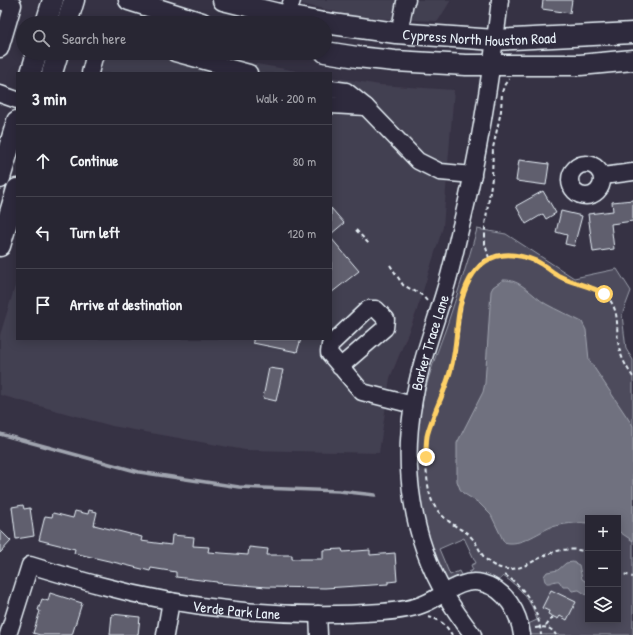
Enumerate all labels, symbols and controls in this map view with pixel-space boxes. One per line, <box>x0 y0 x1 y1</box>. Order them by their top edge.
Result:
search box <box>16 16 332 60</box>
street label: Cypress North Houston Road <box>402 23 556 51</box>
icon: search <box>30 27 52 49</box>
text: Search here <box>62 28 126 49</box>
text: 3 min <box>32 87 67 110</box>
text: Walk · 200 m <box>256 89 316 107</box>
icon: ahead <box>32 150 54 172</box>
text: Continue <box>70 150 118 171</box>
text: 80 m <box>293 152 316 170</box>
icon: left <box>32 222 54 244</box>
text: Turn left <box>70 222 120 243</box>
text: 120 m <box>288 224 316 242</box>
route start <box>595 285 613 303</box>
street label: Barker Trace Lane <box>405 292 454 392</box>
icon: arrive <box>32 294 54 316</box>
text: Arrive at destination <box>70 294 182 315</box>
route end <box>417 448 435 466</box>
map controls <box>585 515 621 623</box>
button: + <box>585 515 621 551</box>
button: − <box>585 551 621 587</box>
button: layers <box>585 587 621 623</box>
street label: Verde Park Lane <box>191 594 281 624</box>

